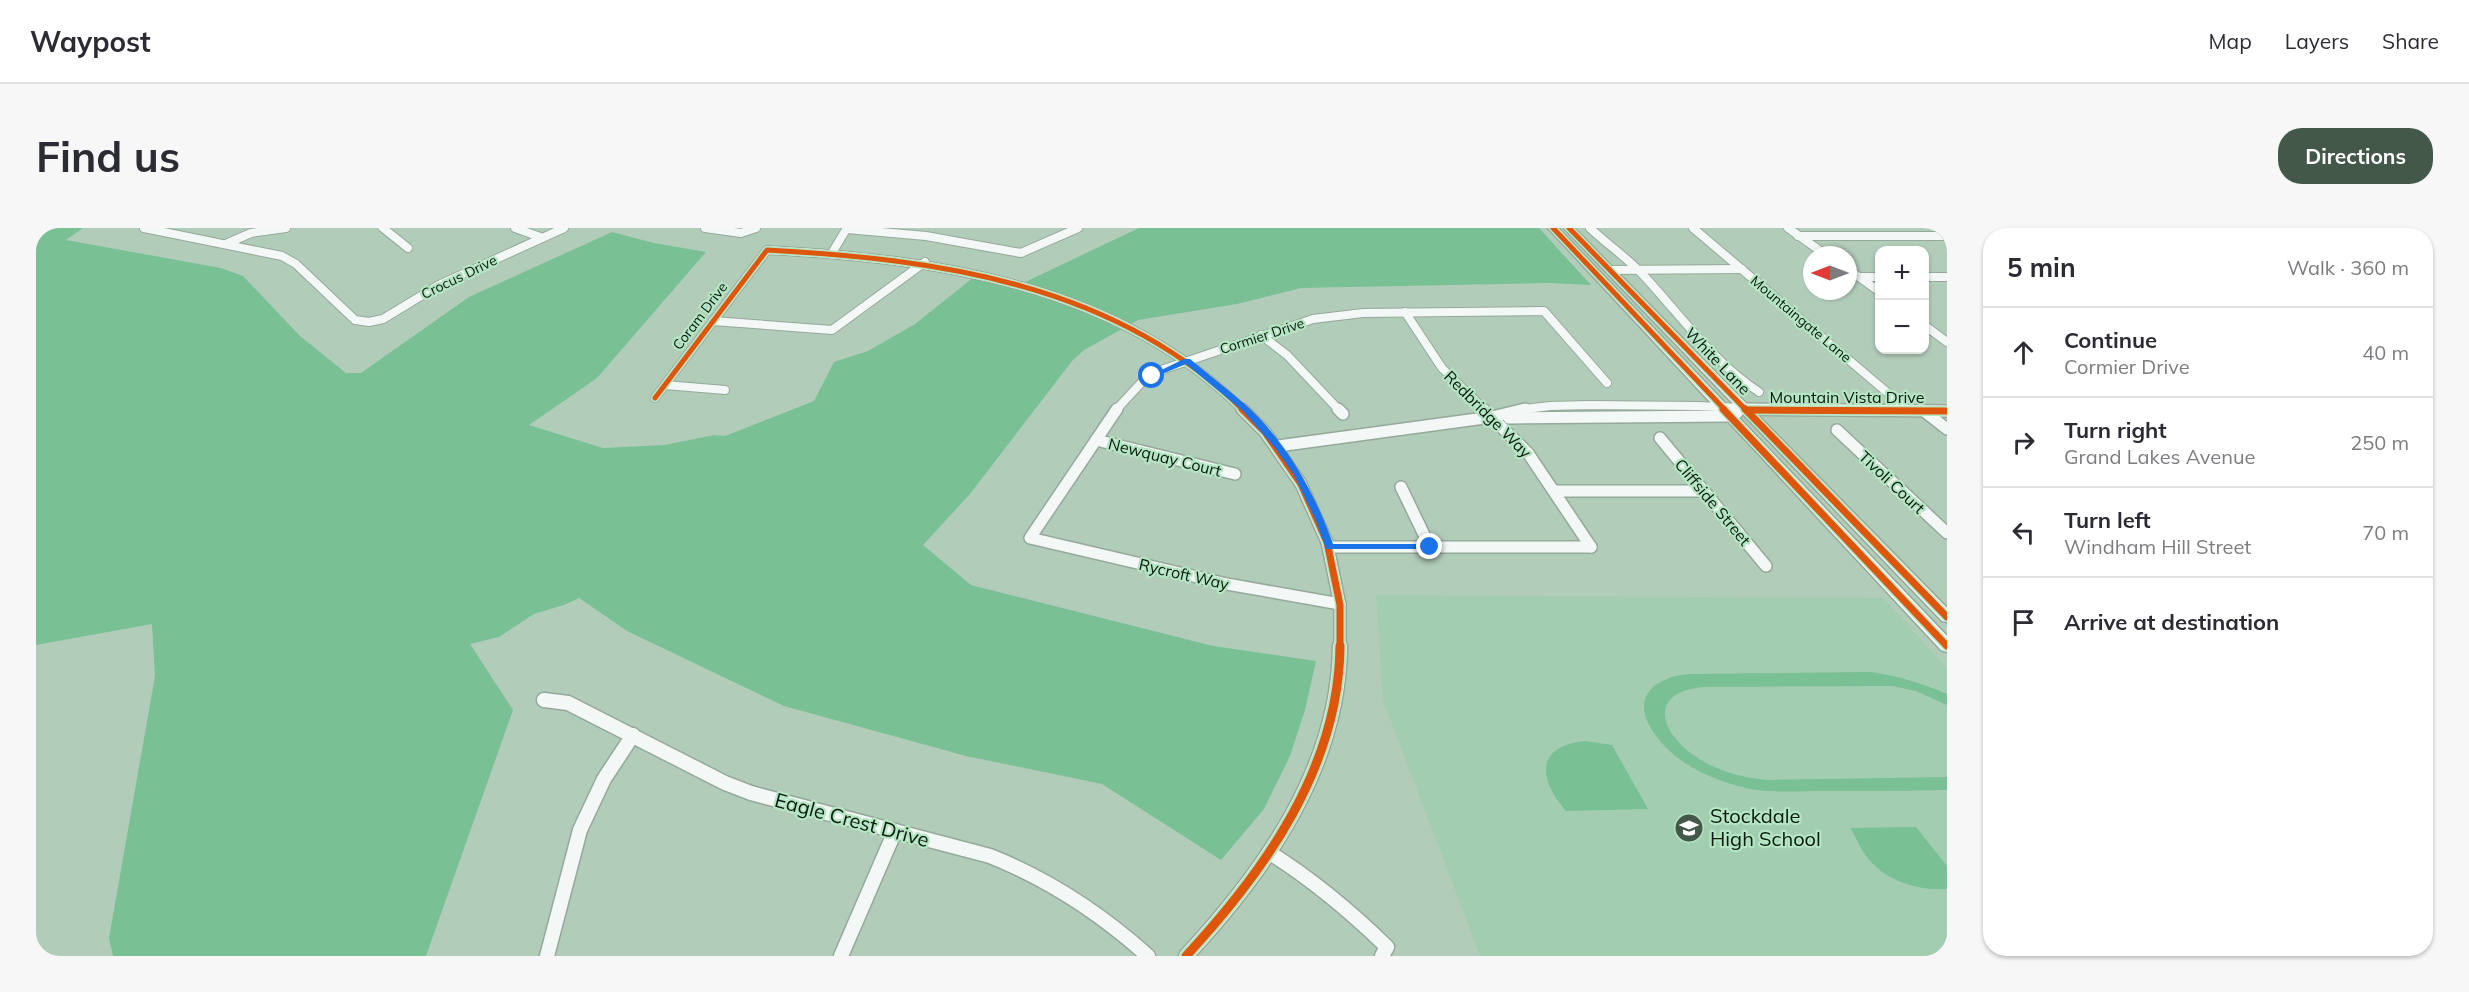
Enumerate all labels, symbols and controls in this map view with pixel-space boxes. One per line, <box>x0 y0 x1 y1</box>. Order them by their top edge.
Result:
text: Waypost <box>30 24 151 59</box>
text: Map <box>2209 28 2252 54</box>
text: Layers <box>2285 28 2349 54</box>
text: Share <box>2382 28 2439 54</box>
button: Directions <box>2278 128 2433 184</box>
text: Find us <box>36 130 180 183</box>
north arrow <box>1803 246 1857 300</box>
map controls <box>1875 246 1929 354</box>
button: + <box>1875 246 1929 300</box>
street label: Crocus Drive <box>418 251 500 303</box>
text: 5 min <box>2007 251 2076 284</box>
text: Walk · 360 m <box>2287 255 2409 280</box>
street label: Mountaingate Lane <box>1747 272 1855 366</box>
street label: Coram Drive <box>669 279 731 353</box>
button: − <box>1875 300 1929 354</box>
street label: Cormier Drive <box>1217 314 1307 358</box>
street label: White Lane <box>1681 323 1755 399</box>
text: Continue <box>2064 326 2157 354</box>
icon: ahead <box>2007 336 2040 369</box>
text: 40 m <box>2362 340 2409 365</box>
text: Cormier Drive <box>2064 354 2190 379</box>
route start <box>1138 362 1164 388</box>
street label: Redbridge Way <box>1440 366 1536 462</box>
street label: Mountain Vista Drive <box>1770 387 1924 407</box>
text: Turn right <box>2064 416 2167 444</box>
icon: right <box>2007 426 2040 459</box>
text: 250 m <box>2350 430 2409 455</box>
street label: Newquay Court <box>1106 433 1224 481</box>
text: Grand Lakes Avenue <box>2064 444 2255 469</box>
street label: Tivoli Court <box>1855 446 1930 518</box>
street label: Cliffside Street <box>1671 454 1755 550</box>
text: Turn left <box>2064 506 2151 534</box>
icon: left <box>2007 516 2040 549</box>
text: 70 m <box>2362 520 2409 545</box>
route end <box>1416 533 1442 559</box>
text: Windham Hill Street <box>2064 534 2251 559</box>
street label: Rycroft Way <box>1137 554 1231 594</box>
icon: arrive <box>2007 606 2040 639</box>
text: Arrive at destination <box>2064 608 2279 636</box>
street label: Eagle Crest Drive <box>772 787 932 852</box>
place label: Stockdale High School <box>1710 803 1821 851</box>
school or university icon: Stockdale High School <box>1673 812 1705 844</box>

